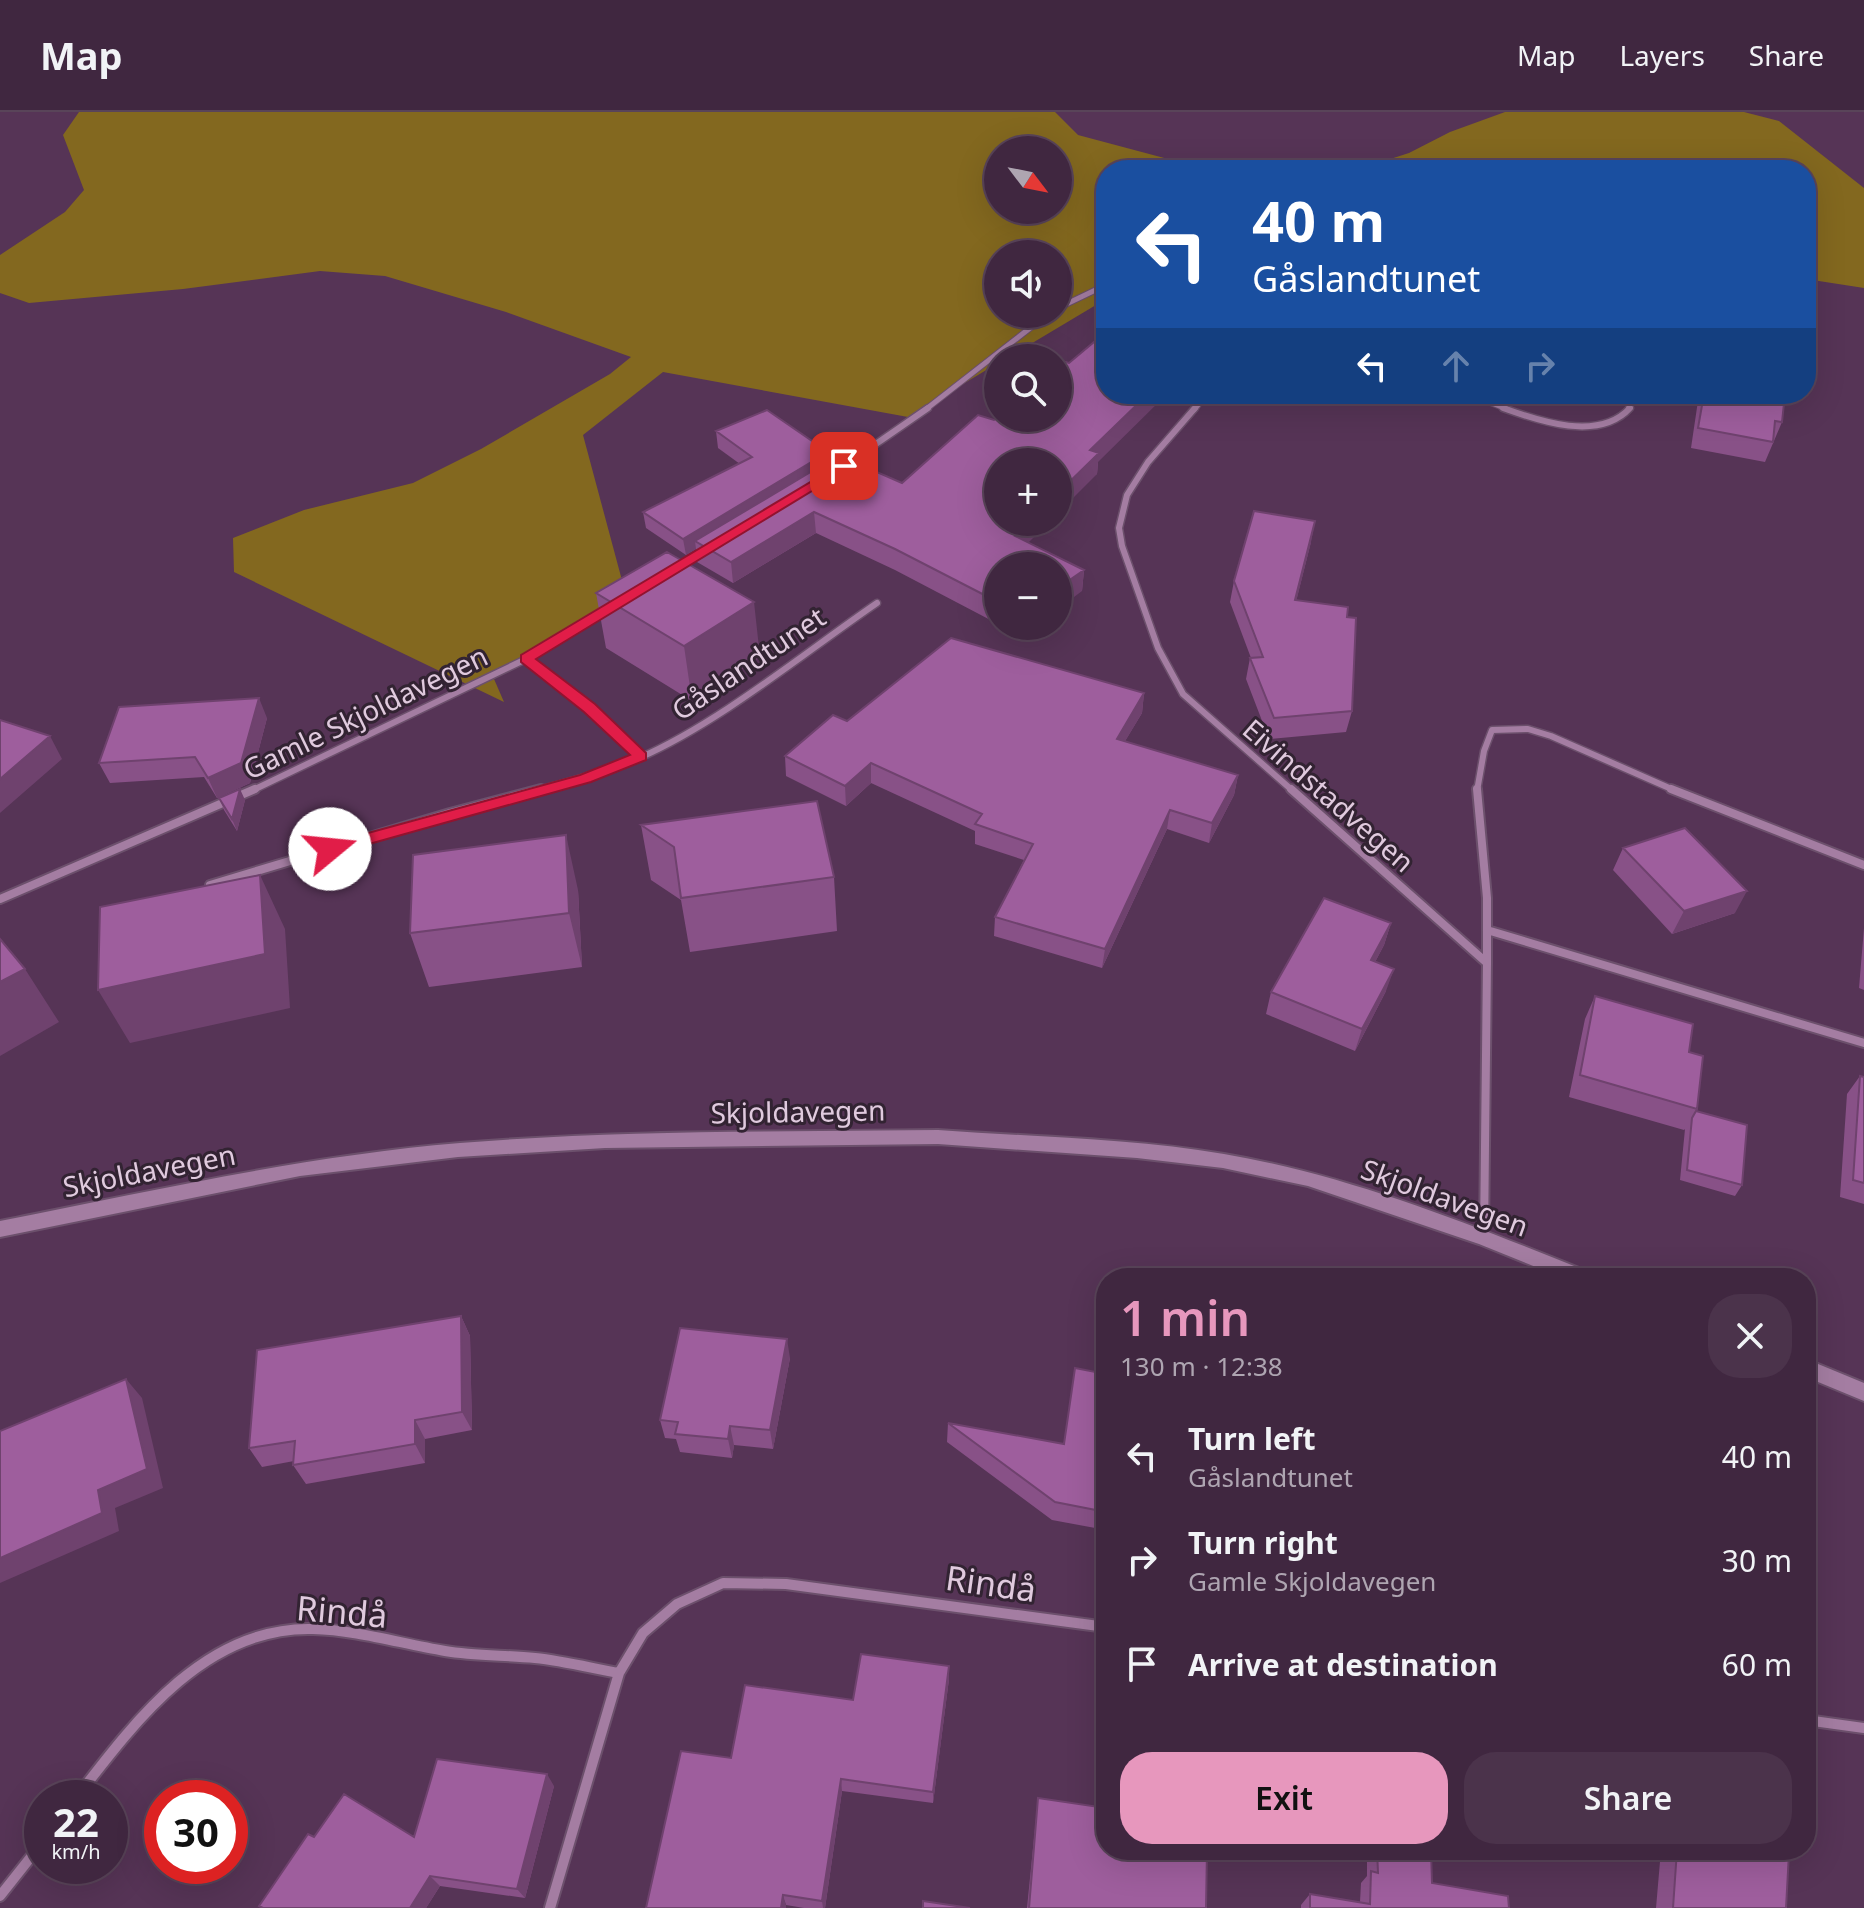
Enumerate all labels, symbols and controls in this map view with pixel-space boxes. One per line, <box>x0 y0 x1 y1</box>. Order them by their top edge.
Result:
text: Map <box>40 29 123 81</box>
text: Map <box>1517 36 1575 74</box>
text: Layers <box>1619 36 1705 74</box>
text: Share <box>1749 36 1824 74</box>
north arrow <box>984 136 1072 224</box>
map controls <box>984 136 1072 640</box>
text: 40 m <box>1252 182 1385 258</box>
icon: left <box>1120 192 1224 296</box>
button: sound <box>984 240 1072 328</box>
text: Gåslandtunet <box>1252 254 1480 303</box>
button: search <box>984 344 1072 432</box>
icon: left <box>1350 344 1394 388</box>
icon: ahead <box>1434 344 1478 388</box>
icon: right <box>1518 344 1562 388</box>
pin <box>810 432 878 500</box>
icon: arrive <box>822 444 866 488</box>
button: + <box>984 448 1072 536</box>
button: − <box>984 552 1072 640</box>
street label: Gåslandtunet <box>664 598 832 728</box>
street label: Gamle Skjoldavegen <box>236 636 494 788</box>
street label: Eivindstadvegen <box>1235 710 1423 880</box>
position arrow <box>288 807 372 891</box>
street label: Skjoldavegen <box>710 1090 886 1132</box>
street label: Skjoldavegen <box>59 1135 239 1205</box>
street label: Skjoldavegen <box>1356 1149 1534 1245</box>
text: 1 min <box>1120 1285 1250 1350</box>
button: close <box>1708 1294 1792 1378</box>
text: 130 m · 12:38 <box>1120 1348 1283 1384</box>
text: Turn left <box>1188 1418 1316 1459</box>
icon: left <box>1120 1434 1164 1478</box>
text: 40 m <box>1722 1436 1792 1477</box>
text: Gåslandtunet <box>1188 1459 1353 1495</box>
text: Turn right <box>1188 1522 1338 1563</box>
icon: right <box>1120 1538 1164 1582</box>
text: 30 m <box>1722 1540 1792 1581</box>
street label: Rindå <box>943 1554 1039 1612</box>
text: Gamle Skjoldavegen <box>1188 1563 1436 1599</box>
street label: Rindå <box>295 1584 389 1638</box>
icon: arrive <box>1120 1642 1164 1686</box>
text: Arrive at destination <box>1188 1644 1498 1685</box>
text: 60 m <box>1722 1644 1792 1685</box>
button: Exit <box>1120 1752 1448 1844</box>
button: Share <box>1464 1752 1792 1844</box>
speed limit sign: 30 <box>144 1780 248 1884</box>
text: 22 <box>53 1794 99 1849</box>
text: km/h <box>51 1838 101 1865</box>

